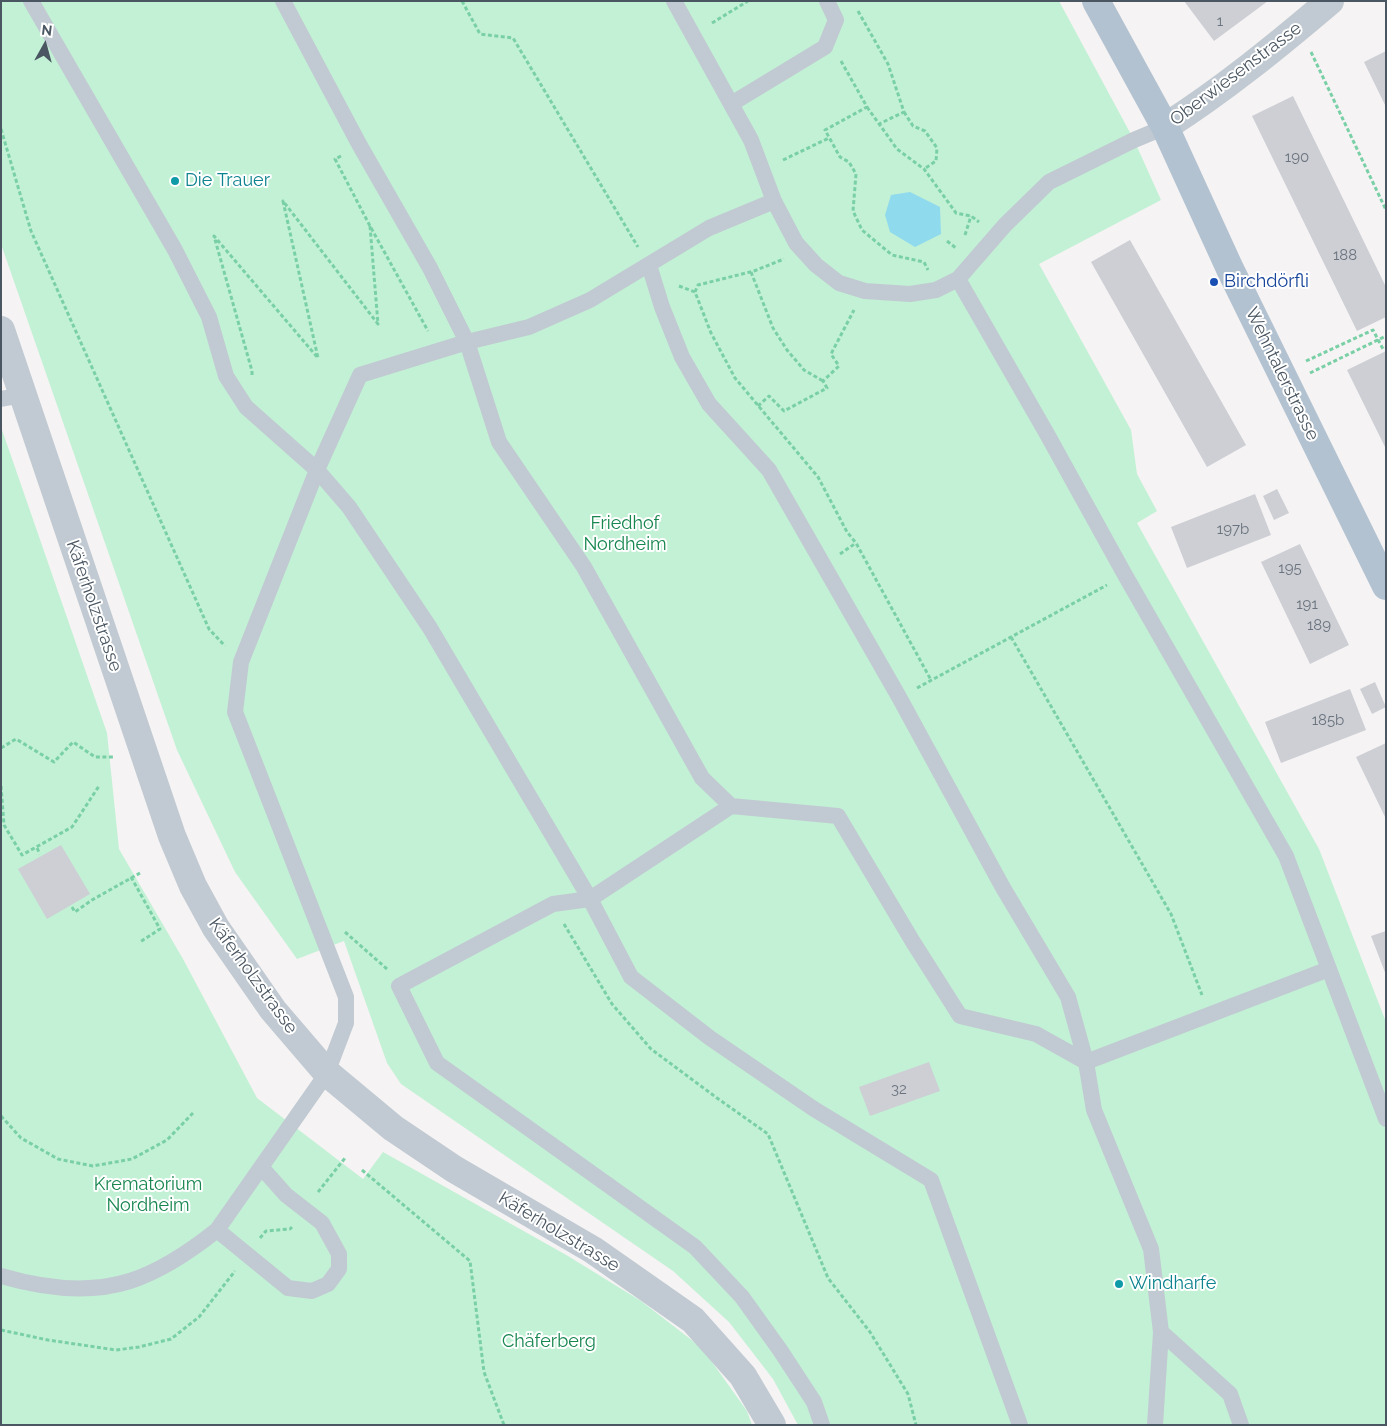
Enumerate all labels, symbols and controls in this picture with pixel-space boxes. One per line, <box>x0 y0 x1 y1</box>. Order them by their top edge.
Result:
house number: 1 <box>1217 12 1223 30</box>
street label: Oberwiesenstrasse <box>1166 17 1306 131</box>
north arrow <box>20 20 70 70</box>
text: N <box>41 22 53 39</box>
house number: 190 <box>1285 148 1309 166</box>
place label: Die Trauer <box>185 170 270 192</box>
marker: Die Trauer <box>169 175 181 187</box>
house number: 188 <box>1333 246 1357 264</box>
place label: Birchdörfli <box>1224 271 1309 293</box>
marker: Birchdörfli <box>1208 276 1220 288</box>
street label: Wehntalerstrasse <box>1240 304 1324 444</box>
park label: Friedhof Nordheim <box>583 513 667 556</box>
house number: 197b <box>1217 520 1249 538</box>
street label: Käferholzstrasse <box>61 537 127 675</box>
house number: 195 <box>1278 559 1302 577</box>
house number: 191 <box>1296 595 1318 613</box>
house number: 189 <box>1307 616 1331 634</box>
house number: 185b <box>1312 711 1344 729</box>
street label: Käferholzstrasse <box>204 914 302 1038</box>
house number: 32 <box>891 1080 907 1098</box>
park label: Krematorium Nordheim <box>94 1174 202 1216</box>
street label: Käferholzstrasse <box>494 1187 624 1277</box>
place label: Windharfe <box>1129 1273 1216 1295</box>
marker: Windharfe <box>1113 1278 1125 1290</box>
park label: Chäferberg <box>502 1331 596 1353</box>

